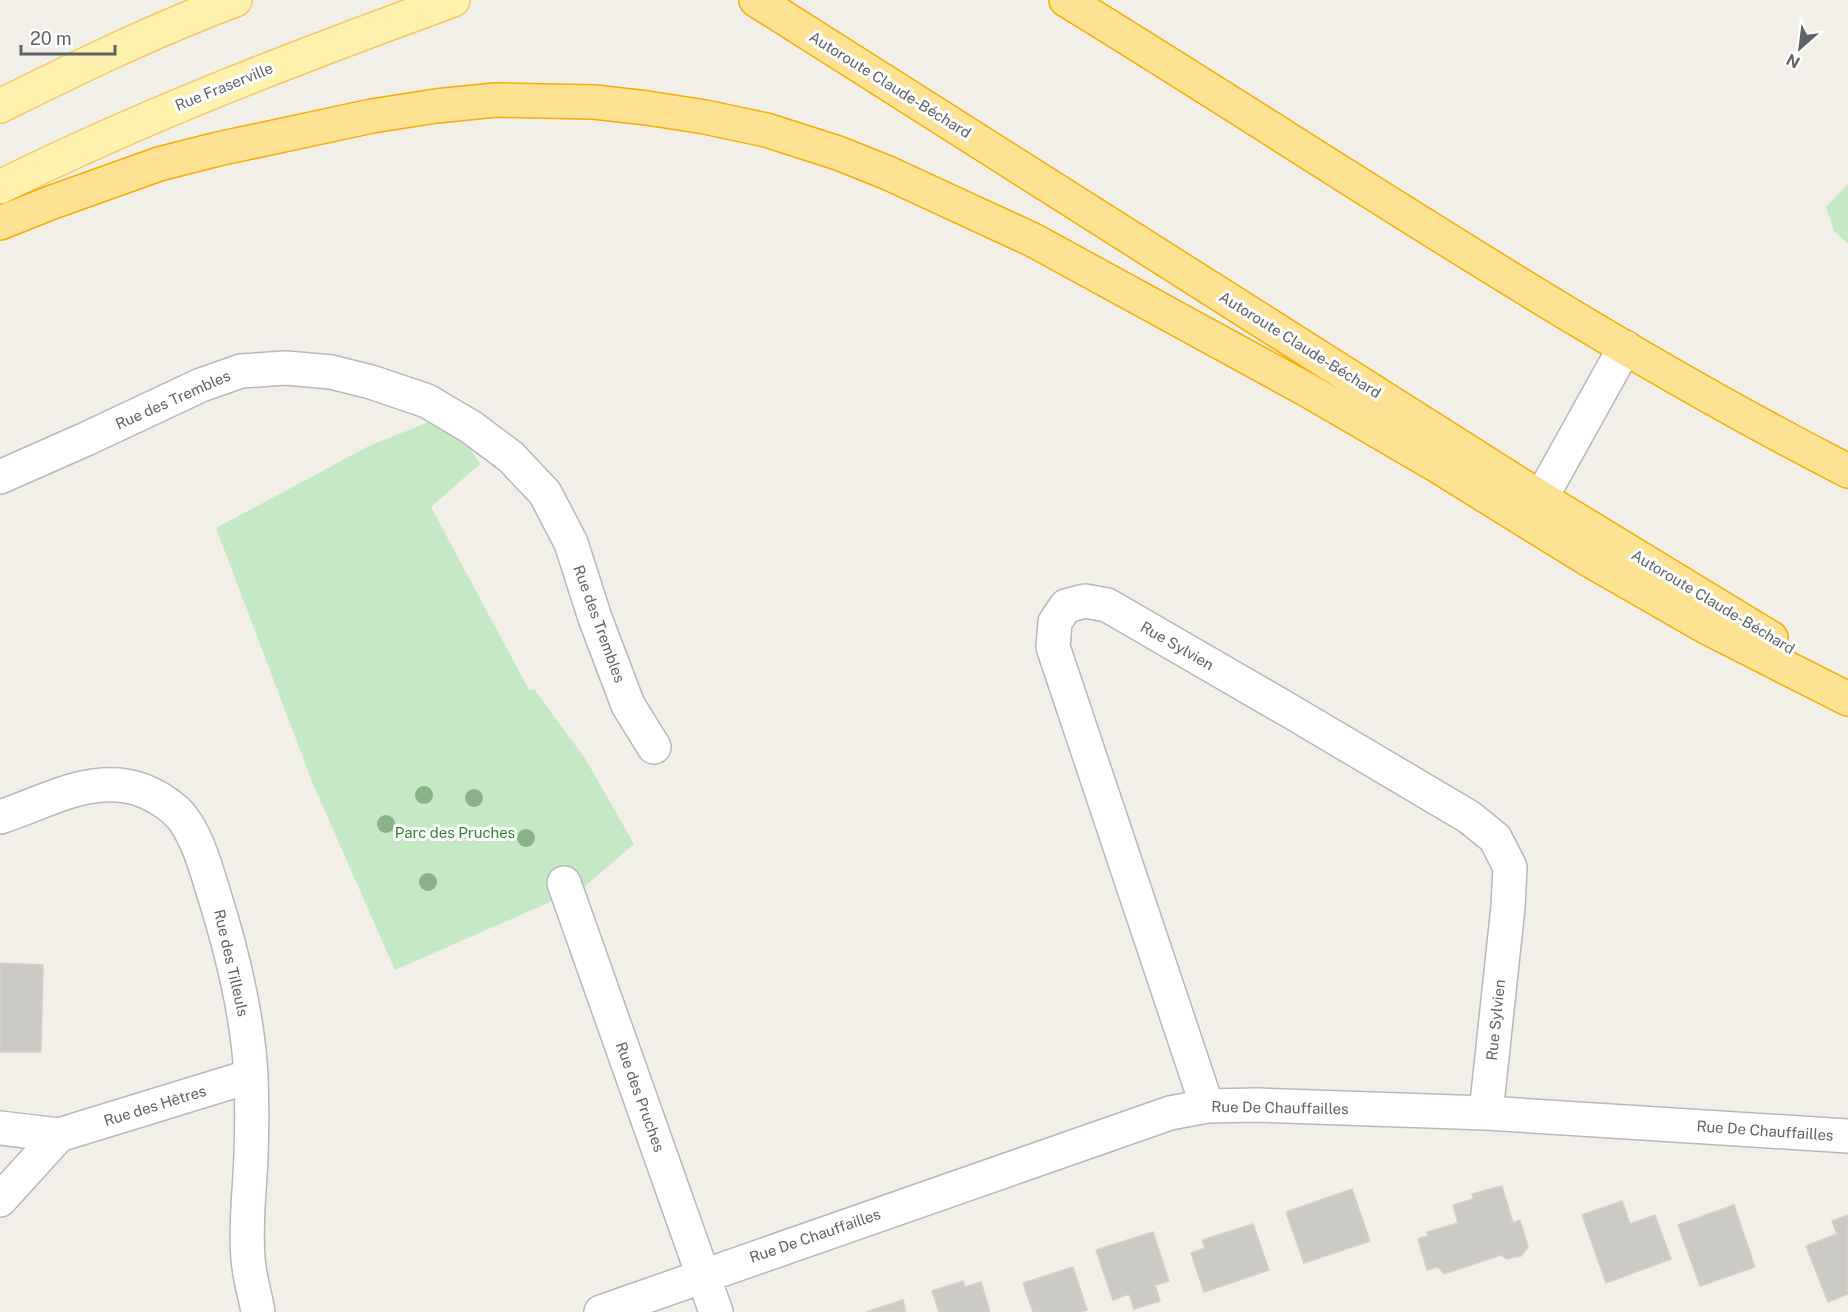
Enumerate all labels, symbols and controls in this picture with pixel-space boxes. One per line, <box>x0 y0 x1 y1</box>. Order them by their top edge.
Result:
scale bar <box>21 18 116 56</box>
north arrow <box>1770 18 1830 78</box>
text: 20 m <box>30 28 72 49</box>
street label: Autoroute Claude-Béchard <box>806 28 974 141</box>
text: N <box>1783 49 1803 72</box>
street label: Rue Fraserville <box>172 59 275 114</box>
street label: Autoroute Claude-Béchard <box>1216 288 1384 401</box>
street label: Rue des Trembles <box>113 367 233 433</box>
street label: Autoroute Claude-Béchard <box>1629 546 1798 657</box>
street label: Rue des Trembles <box>570 563 629 685</box>
street label: Rue Sylvien <box>1138 618 1217 673</box>
park label: Parc des Pruches <box>395 824 515 841</box>
street label: Rue des Tilleuls <box>211 908 252 1018</box>
street label: Rue Sylvien <box>1483 978 1508 1061</box>
street label: Rue des Pruches <box>613 1039 668 1154</box>
street label: Rue des Hêtres <box>102 1082 208 1129</box>
street label: Rue De Chauffailles <box>1211 1098 1349 1117</box>
street label: Rue De Chauffailles <box>1696 1117 1834 1144</box>
street label: Rue De Chauffailles <box>747 1205 883 1266</box>

